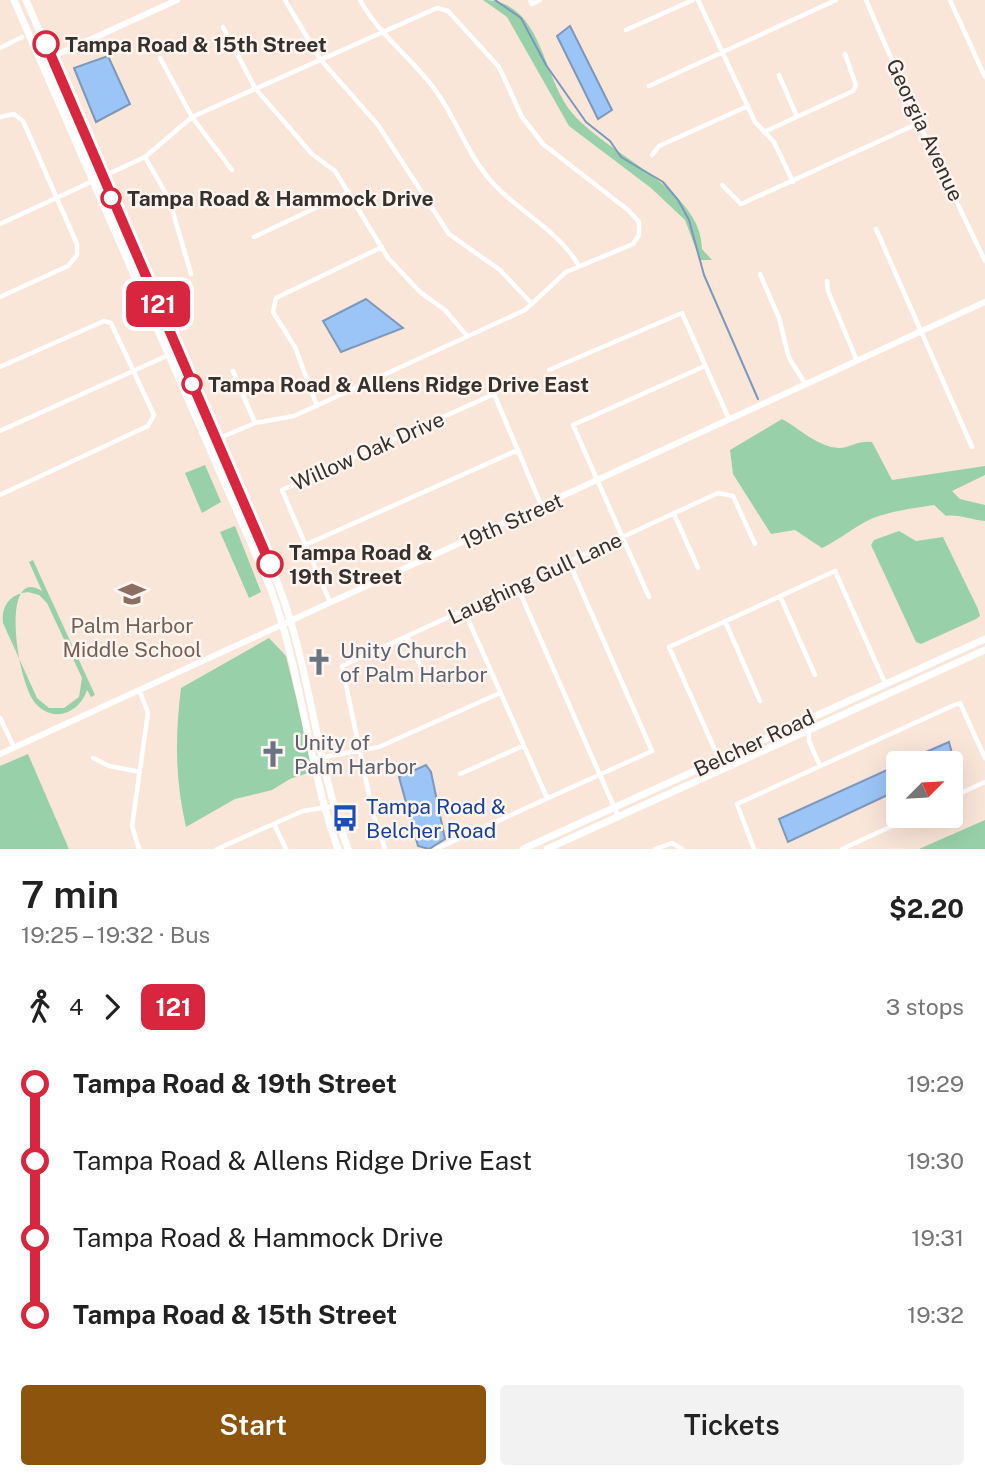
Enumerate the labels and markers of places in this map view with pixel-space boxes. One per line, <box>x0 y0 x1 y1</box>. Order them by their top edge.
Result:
marker: Tampa Road & 15th Street <box>33 31 59 57</box>
place label: Tampa Road & 15th Street <box>65 32 327 57</box>
place label: Tampa Road & Hammock Drive <box>127 186 434 211</box>
marker: Tampa Road & Hammock Drive <box>101 188 121 208</box>
place label: Tampa Road & Allens Ridge Drive East <box>208 372 589 397</box>
marker: Tampa Road & Allens Ridge Drive East <box>182 374 202 394</box>
place label: Tampa Road & 19th Street <box>289 540 433 589</box>
marker: Tampa Road & 19th Street <box>257 551 283 577</box>
school or university icon: Palm Harbor Middle School <box>117 579 147 609</box>
place label: Palm Harbor Middle School <box>62 613 202 662</box>
place label: Unity Church of Palm Harbor <box>340 638 488 687</box>
church icon: Unity Church of Palm Harbor <box>304 647 334 677</box>
place label: Unity of Palm Harbor <box>294 730 417 779</box>
church icon: Unity of Palm Harbor <box>258 739 288 769</box>
place label: Tampa Road & Belcher Road <box>366 794 506 843</box>
bus stop icon: Tampa Road & Belcher Road <box>330 803 360 833</box>

